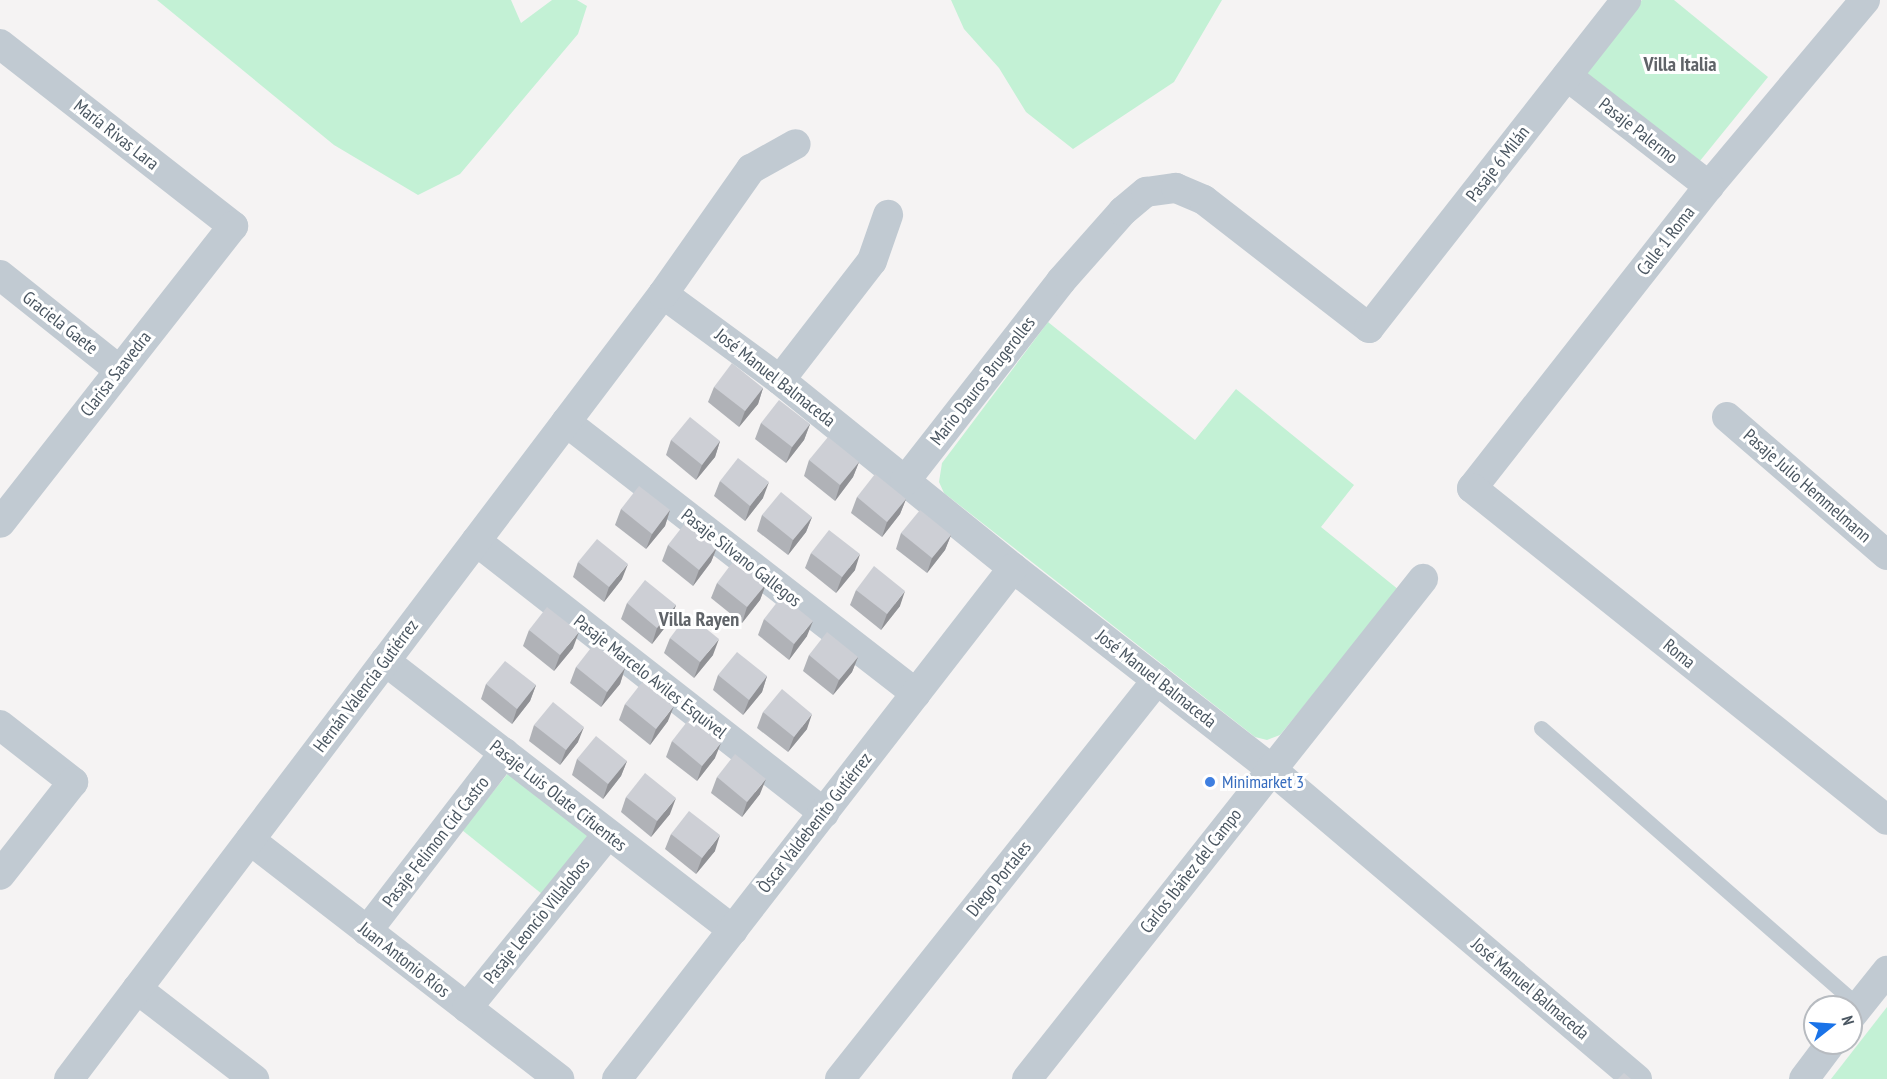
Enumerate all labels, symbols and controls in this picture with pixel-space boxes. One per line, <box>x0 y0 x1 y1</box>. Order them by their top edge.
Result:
district label: Villa Italia <box>1643 52 1717 76</box>
street label: Pasaje Palermo <box>1594 94 1682 168</box>
street label: María Rivas Lara <box>69 95 163 175</box>
street label: Pasaje 6 Milán <box>1462 122 1534 206</box>
street label: Calle 1 Roma <box>1632 202 1700 280</box>
street label: Graciela Gaete <box>18 287 102 359</box>
street label: Mario Dauros Brugerolles <box>926 312 1040 450</box>
street label: José Manuel Balmaceda <box>711 324 839 432</box>
street label: Clarisa Saavedra <box>76 327 156 421</box>
street label: Pasaje Julio Hemmelmann <box>1739 425 1875 547</box>
street label: Pasaje Silvano Gallegos <box>677 505 805 611</box>
district label: Villa Rayen <box>659 607 739 631</box>
street label: Pasaje Marcelo Aviles Esquivel <box>569 610 731 744</box>
street label: Hernán Valencia Gutiérrez <box>309 615 423 757</box>
street label: José Manuel Balmaceda <box>1092 625 1220 733</box>
street label: Roma <box>1659 635 1699 673</box>
street label: Pasaje Luis Olate Cifuentes <box>485 736 631 856</box>
street label: Òscar Valdebenito Gutiérrez <box>753 748 877 898</box>
place label: Minimarket 3 <box>1222 771 1304 793</box>
street label: Pasaje Felimon Cid Castro <box>378 772 494 912</box>
marker: Minimarket 3 <box>1203 775 1217 789</box>
street label: Carlos Ibáñez del Campo <box>1136 804 1246 938</box>
street label: Diego Portales <box>962 837 1036 921</box>
street label: Pasaje Leoncio Villalobos <box>479 853 595 989</box>
street label: Juan Antonio Ríos <box>354 918 454 1002</box>
street label: José Manuel Balmaceda <box>1467 934 1593 1044</box>
north arrow <box>1803 995 1863 1055</box>
text: N <box>1837 1013 1859 1027</box>

